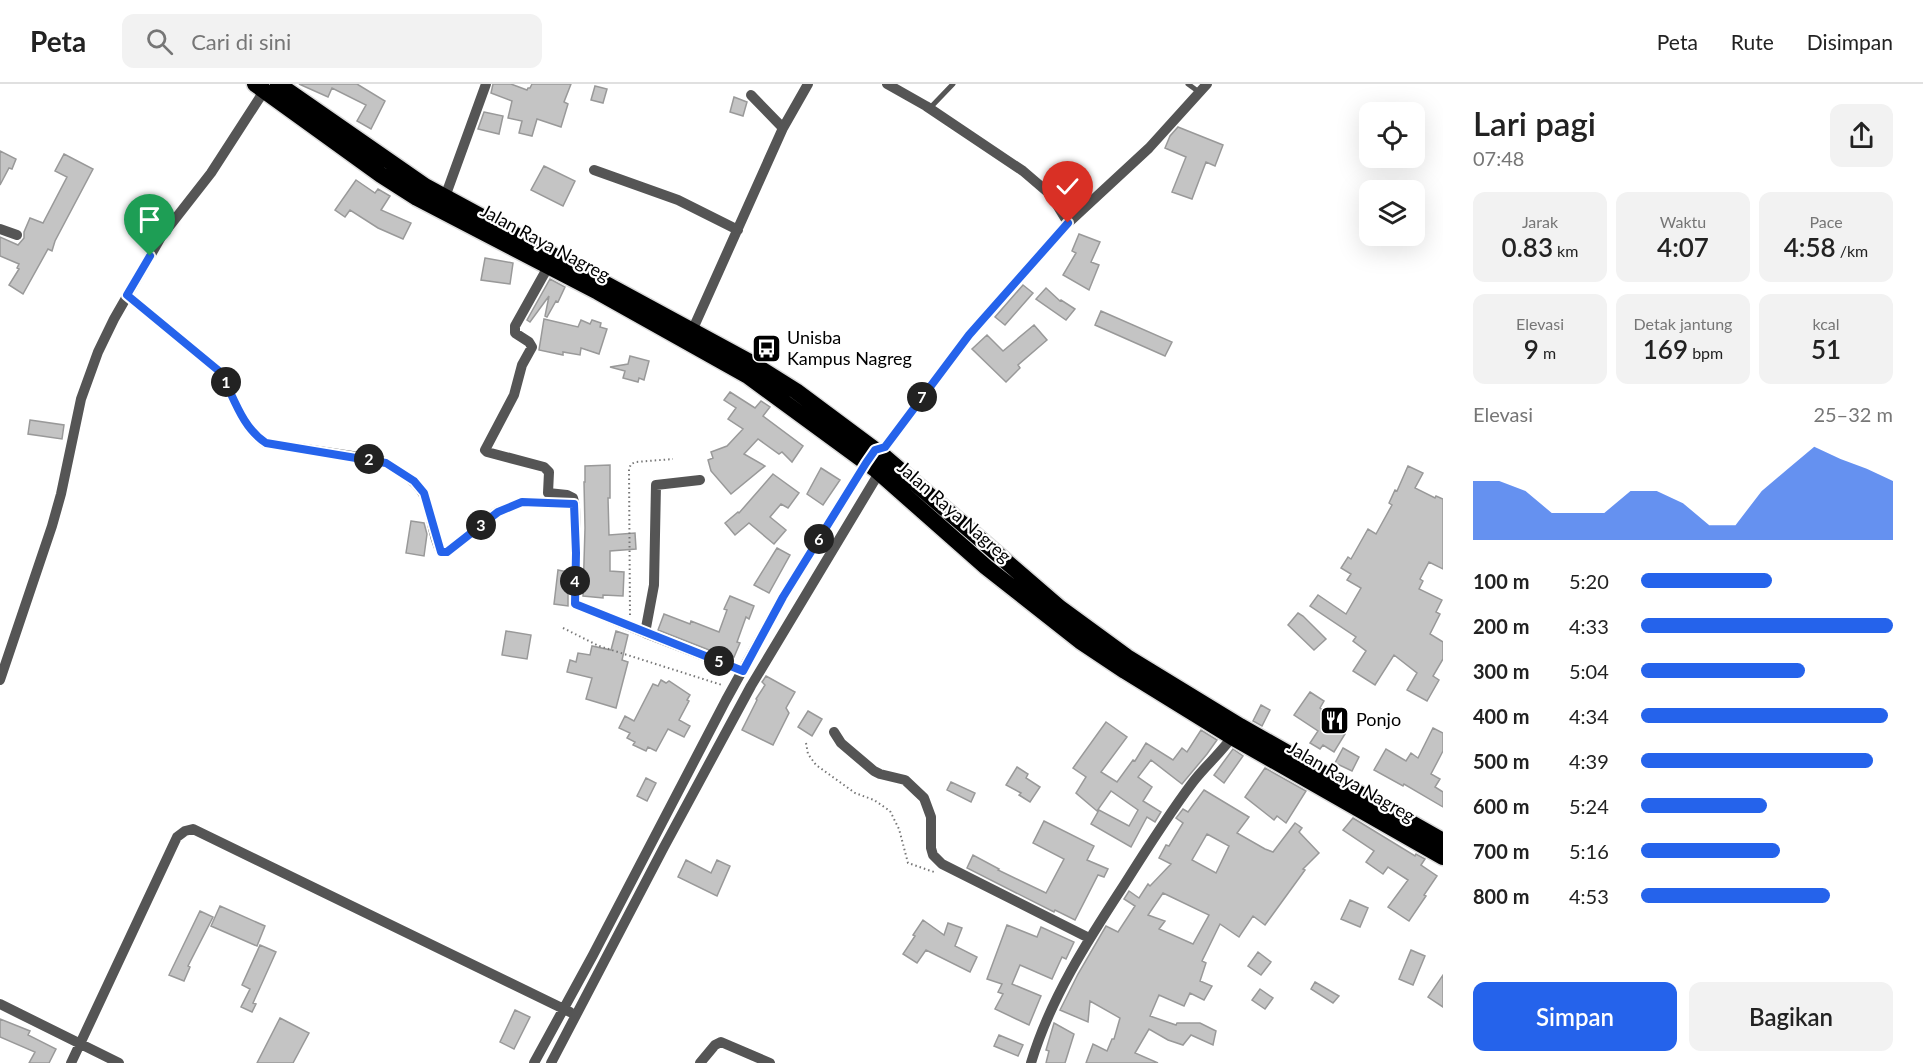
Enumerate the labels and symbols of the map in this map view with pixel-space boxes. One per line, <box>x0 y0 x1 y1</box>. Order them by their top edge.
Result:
pin <box>1042 161 1093 223</box>
pin <box>124 194 175 256</box>
street label: Jalan Raya Nagreg <box>477 199 614 285</box>
place label: Unisba Kampus Nagreg <box>787 326 912 369</box>
bus stop icon: Unisba Kampus Nagreg <box>750 332 782 364</box>
pin: 1 <box>211 367 241 397</box>
pin: 7 <box>907 382 937 412</box>
pin: 2 <box>354 444 384 474</box>
street label: Jalan Raya Nagreg <box>893 456 1016 567</box>
pin: 3 <box>466 510 496 540</box>
pin: 6 <box>804 524 834 554</box>
pin: 4 <box>560 566 590 596</box>
pin: 5 <box>704 646 734 676</box>
restaurant icon: Ponjo <box>1319 704 1351 736</box>
place label: Ponjo <box>1356 708 1401 730</box>
street label: Jalan Raya Nagreg <box>1284 736 1419 827</box>

